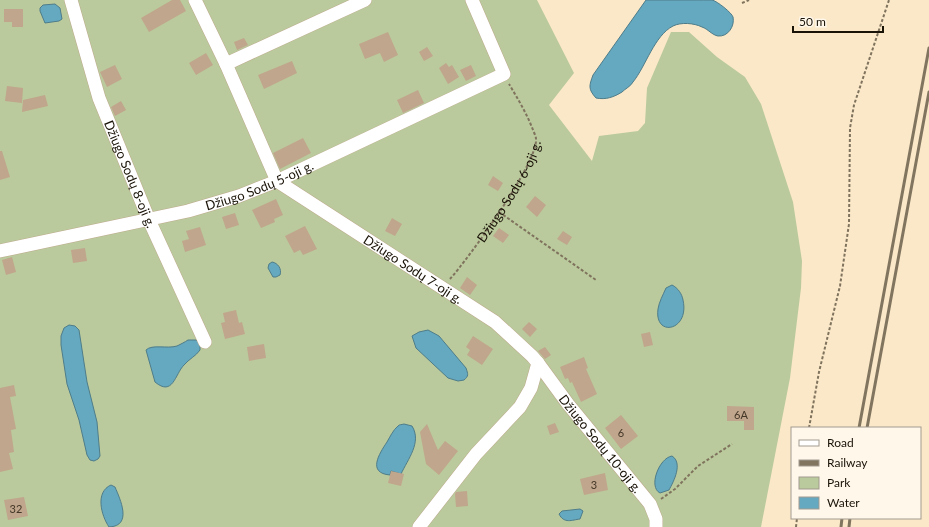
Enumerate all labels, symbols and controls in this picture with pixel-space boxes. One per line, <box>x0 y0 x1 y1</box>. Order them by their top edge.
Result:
scale bar <box>793 8 883 34</box>
text: 50 m <box>799 14 826 29</box>
street label: Džiugo Sodų 8-oji g. <box>101 118 159 230</box>
street label: Džiugo Sodų 6-oji g. <box>473 140 544 245</box>
street label: Džiugo Sodų 5-oji g. <box>203 157 316 213</box>
street label: Džiugo Sodų 7-oji g. <box>361 231 466 307</box>
street label: Džiugo Sodų 10-oji g. <box>556 391 645 496</box>
house number: 6A <box>734 408 748 421</box>
house number: 6 <box>618 426 624 439</box>
legend <box>791 427 921 519</box>
text: Road <box>827 435 854 450</box>
text: Railway <box>827 455 868 470</box>
text: Park <box>827 475 851 490</box>
house number: 3 <box>591 478 597 491</box>
text: Water <box>827 495 860 510</box>
house number: 32 <box>10 502 22 515</box>

